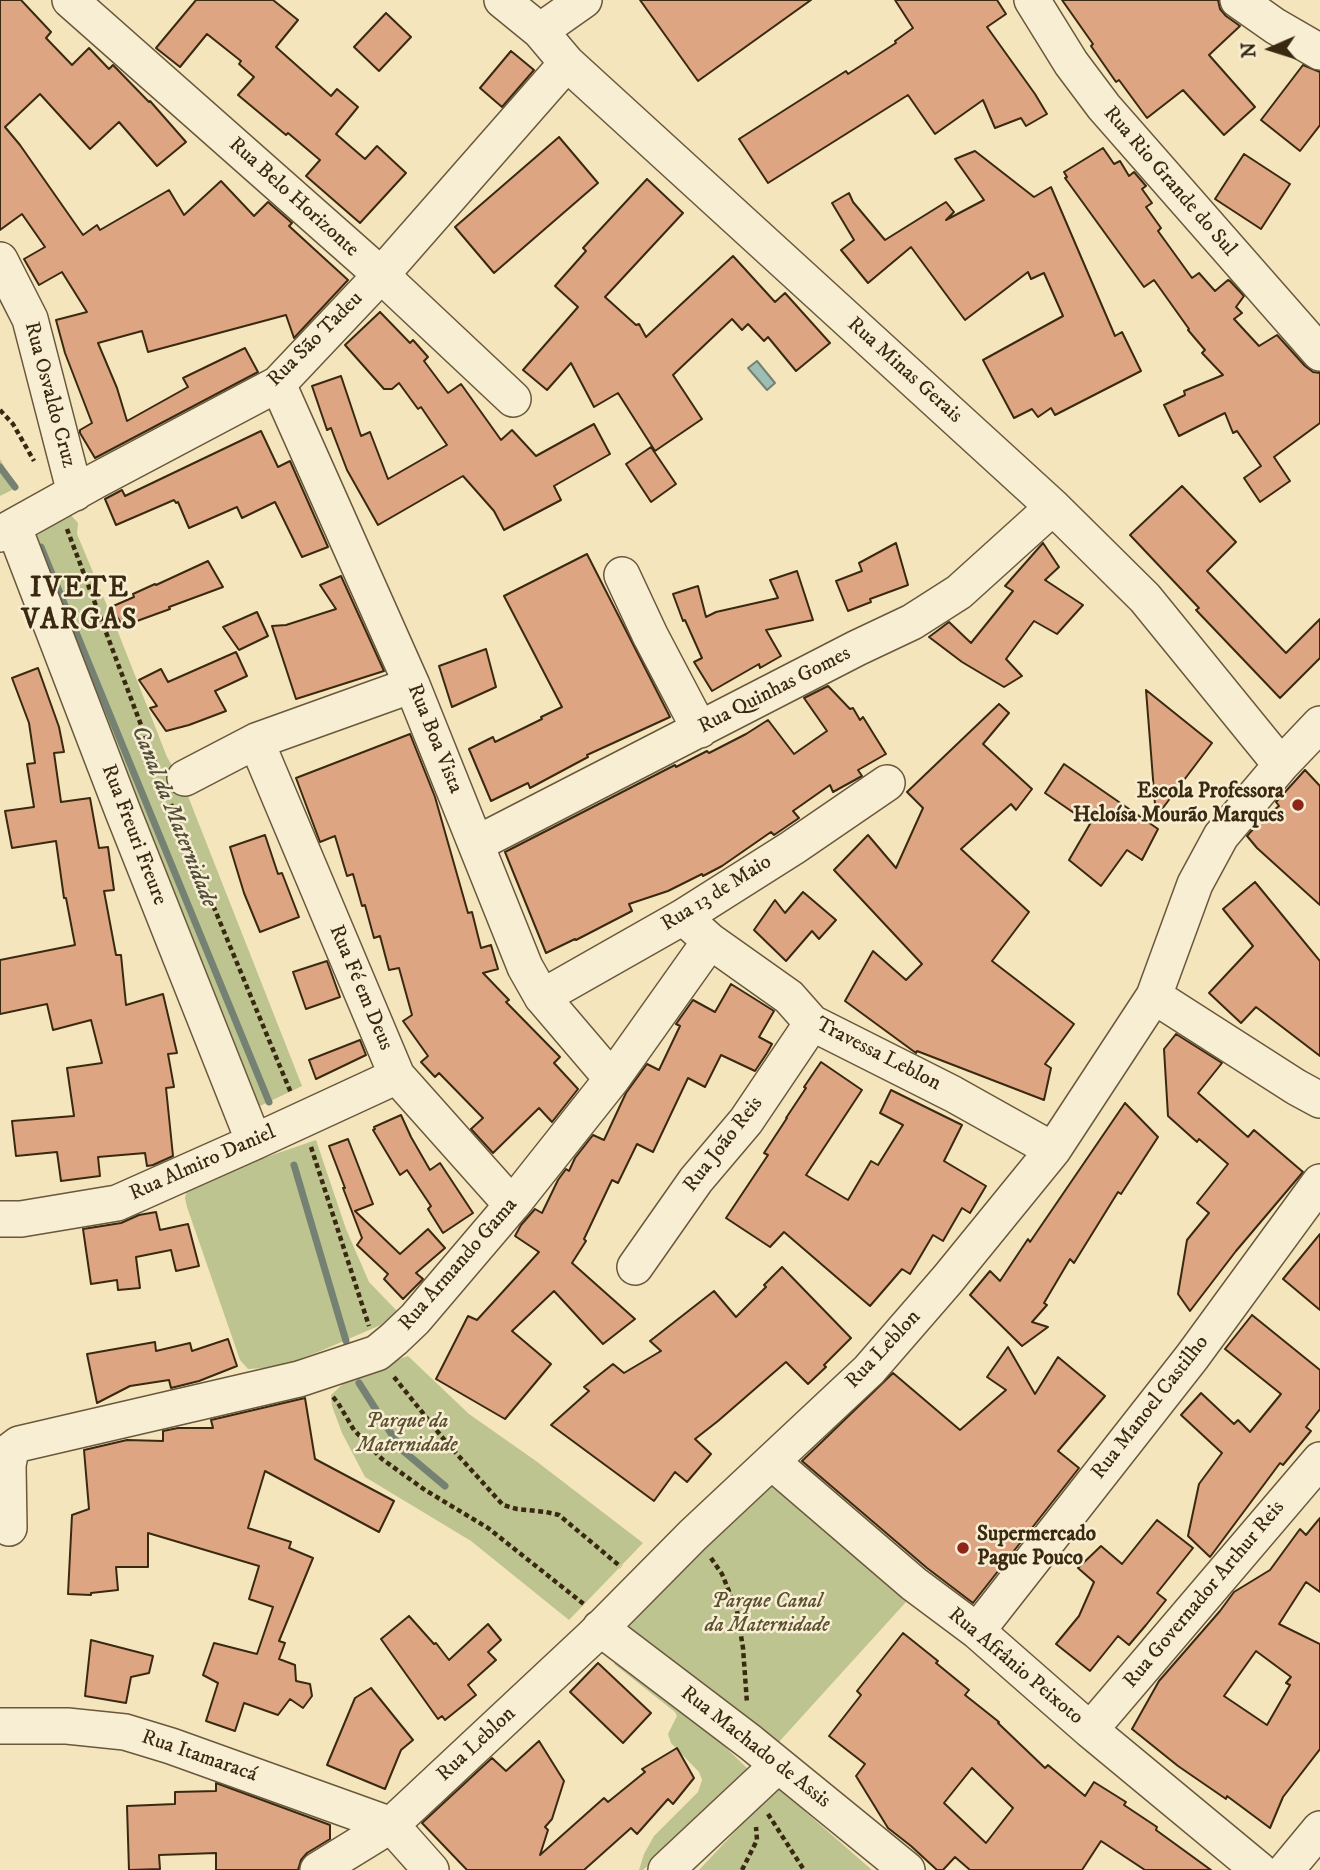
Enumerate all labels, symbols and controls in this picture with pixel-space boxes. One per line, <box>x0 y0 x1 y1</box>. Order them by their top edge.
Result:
north arrow <box>1236 14 1306 84</box>
text: N <box>1238 42 1261 59</box>
street label: Rua Rio Grande do Sul <box>1097 102 1241 262</box>
street label: Rua Belo Horizonte <box>223 133 363 263</box>
street label: Rua São Tadeu <box>263 287 369 393</box>
street label: Rua Minas Gerais <box>841 313 967 429</box>
street label: Rua Osvaldo Cruz <box>17 319 81 471</box>
district label: IVETE VARGAS <box>22 573 138 639</box>
street label: Rua Quinhas Gomes <box>695 642 855 740</box>
street label: Rua Boa Vista <box>401 681 467 797</box>
water label: Canal da Maternidade <box>124 722 222 912</box>
street label: Rua Freuri Freure <box>95 761 171 909</box>
place label: Escola Professora Heloísa Mourão Marques <box>1073 780 1284 830</box>
marker: Escola Professora Heloísa Mourão Marques <box>1290 797 1306 813</box>
street label: Rua 13 de Maio <box>657 850 777 938</box>
street label: Rua Fé em Deus <box>322 922 398 1054</box>
street label: Travessa Leblon <box>811 1013 945 1097</box>
street label: Rua João Reis <box>679 1092 769 1198</box>
street label: Rua Almiro Daniel <box>126 1121 280 1207</box>
street label: Rua Armando Gama <box>394 1193 524 1337</box>
street label: Rua Leblon <box>841 1305 927 1395</box>
street label: Rua Manoel Castilho <box>1087 1331 1215 1485</box>
park label: Parque da Maternidade <box>357 1410 457 1460</box>
street label: Rua Governador Arthur Reis <box>1119 1496 1291 1694</box>
place label: Supermercado Pague Pouco <box>977 1523 1096 1573</box>
marker: Supermercado Pague Pouco <box>955 1540 971 1556</box>
park label: Parque Canal da Maternidade <box>705 1590 829 1640</box>
street label: Rua Afrânio Peixoto <box>942 1603 1088 1731</box>
street label: Rua Machado de Assis <box>675 1682 835 1814</box>
street label: Rua Leblon <box>432 1702 522 1788</box>
street label: Rua Itamaracá <box>138 1725 260 1789</box>

